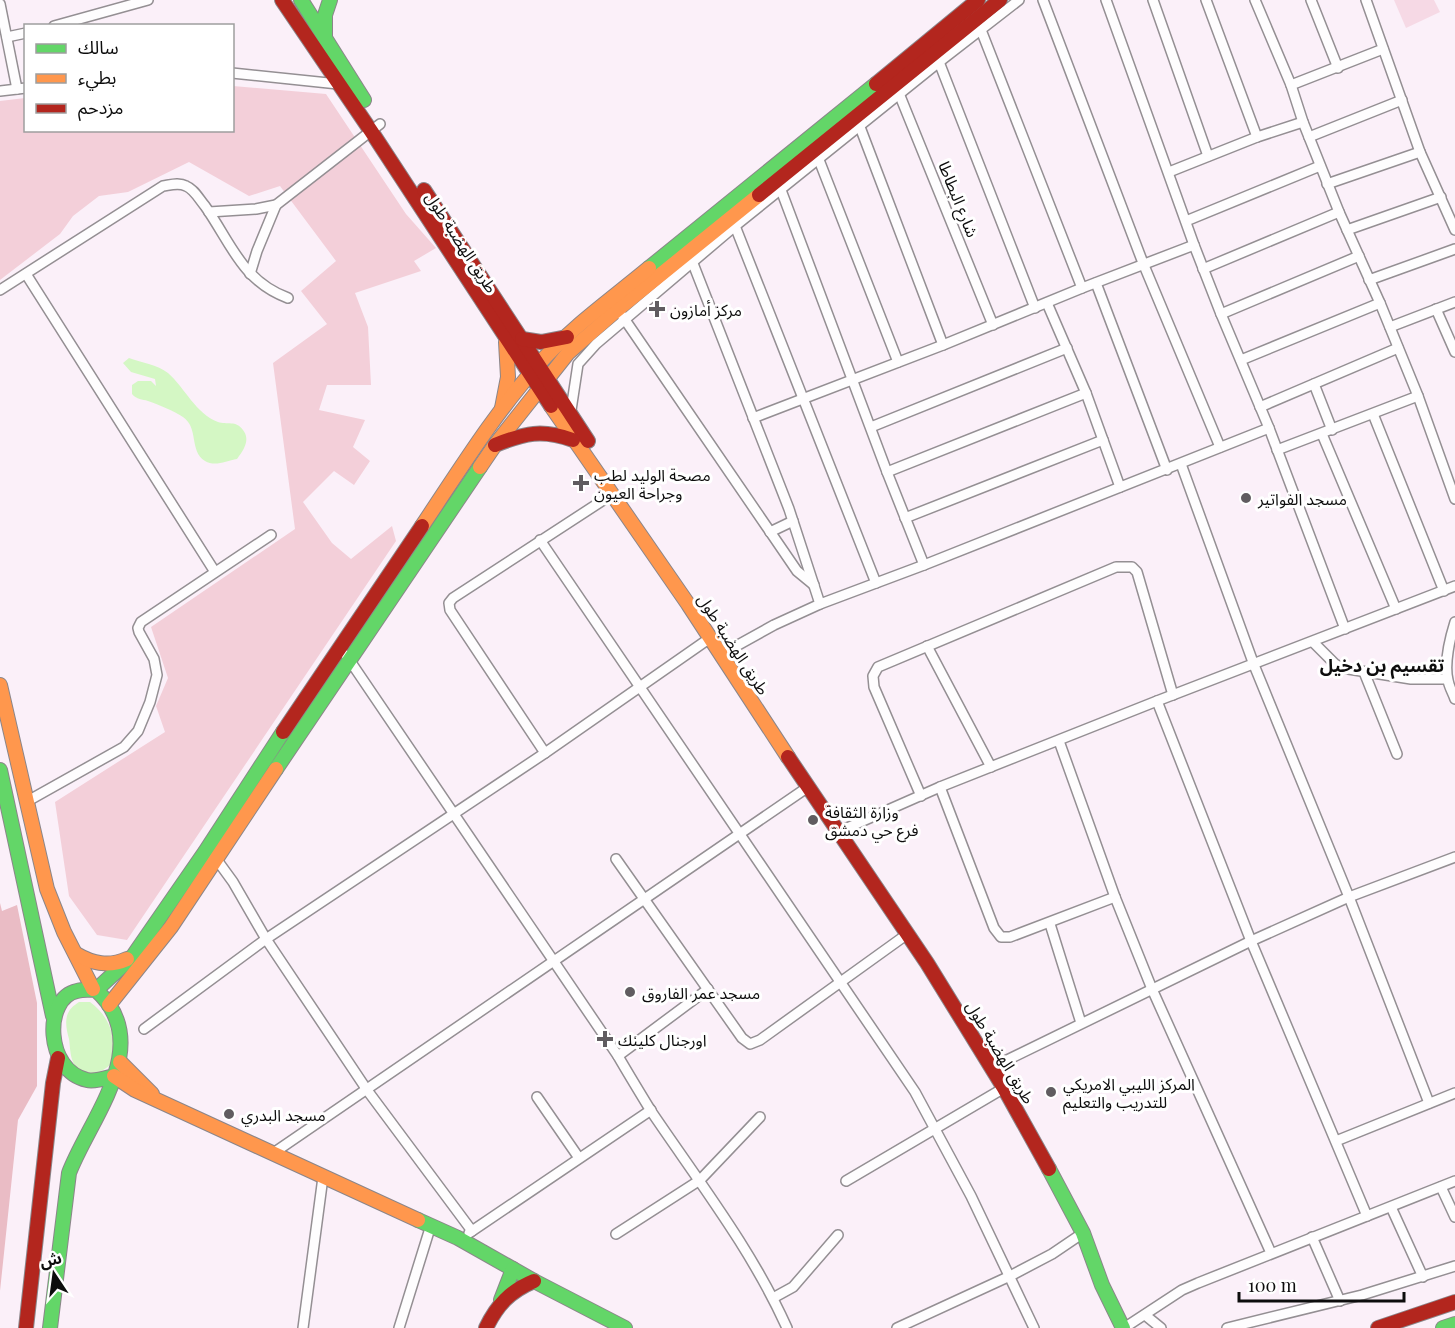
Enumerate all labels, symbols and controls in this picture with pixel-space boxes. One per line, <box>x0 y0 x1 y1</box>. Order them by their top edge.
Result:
legend <box>24 24 234 132</box>
text: سالك <box>78 35 119 59</box>
text: بطيء <box>78 65 116 91</box>
text: مزدحم <box>78 95 123 121</box>
street label: شارع البطاطا <box>931 158 984 241</box>
street label: طريق الهضبة طول <box>421 187 503 297</box>
place label: مركز أمازون <box>670 299 742 320</box>
marker: مركز أمازون <box>648 300 666 318</box>
place label: مصحة الوليد لطب وجراحة العيون <box>594 464 711 503</box>
marker: مصحة الوليد لطب وجراحة العيون <box>572 474 590 492</box>
place label: مسجد الفواتير <box>1257 488 1347 509</box>
marker: مسجد الفواتير <box>1239 491 1253 505</box>
street label: طريق الهضبة طول <box>693 589 775 699</box>
district label: تقسيم بن دخيل <box>1320 653 1445 679</box>
place label: وزارة الثقافة فرع حي دمشق <box>825 801 918 843</box>
marker: وزارة الثقافة فرع حي دمشق <box>806 813 820 827</box>
place label: مسجد عمر الفاروق <box>642 982 760 1003</box>
marker: مسجد عمر الفاروق <box>623 985 637 999</box>
street label: طريق الهضبة طول <box>961 997 1040 1108</box>
place label: اورجنال كلينك <box>618 1029 706 1051</box>
marker: اورجنال كلينك <box>596 1030 614 1048</box>
place label: المركز الليبي الامريكي للتدريب والتعليم <box>1063 1073 1195 1115</box>
marker: المركز الليبي الامريكي للتدريب والتعليم <box>1044 1085 1058 1099</box>
place label: مسجد البدري <box>241 1104 326 1127</box>
marker: مسجد البدري <box>222 1107 236 1121</box>
north arrow <box>24 1244 84 1304</box>
text: ش <box>37 1246 64 1272</box>
scale bar <box>1239 1265 1404 1303</box>
text: 100 m <box>1248 1273 1297 1297</box>

